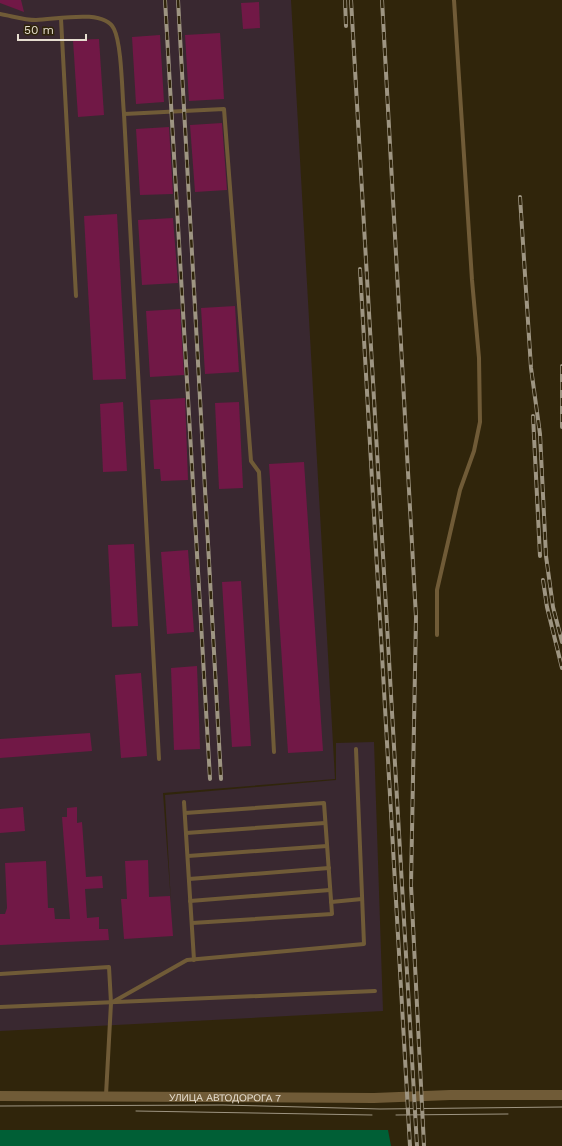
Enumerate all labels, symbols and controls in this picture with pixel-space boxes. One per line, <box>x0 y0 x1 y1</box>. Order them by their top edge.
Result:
scale bar <box>18 16 86 42</box>
text: 50 m <box>24 23 54 37</box>
street label: УЛИЦА АВТОДОРОГА 7 <box>169 1092 281 1104</box>

